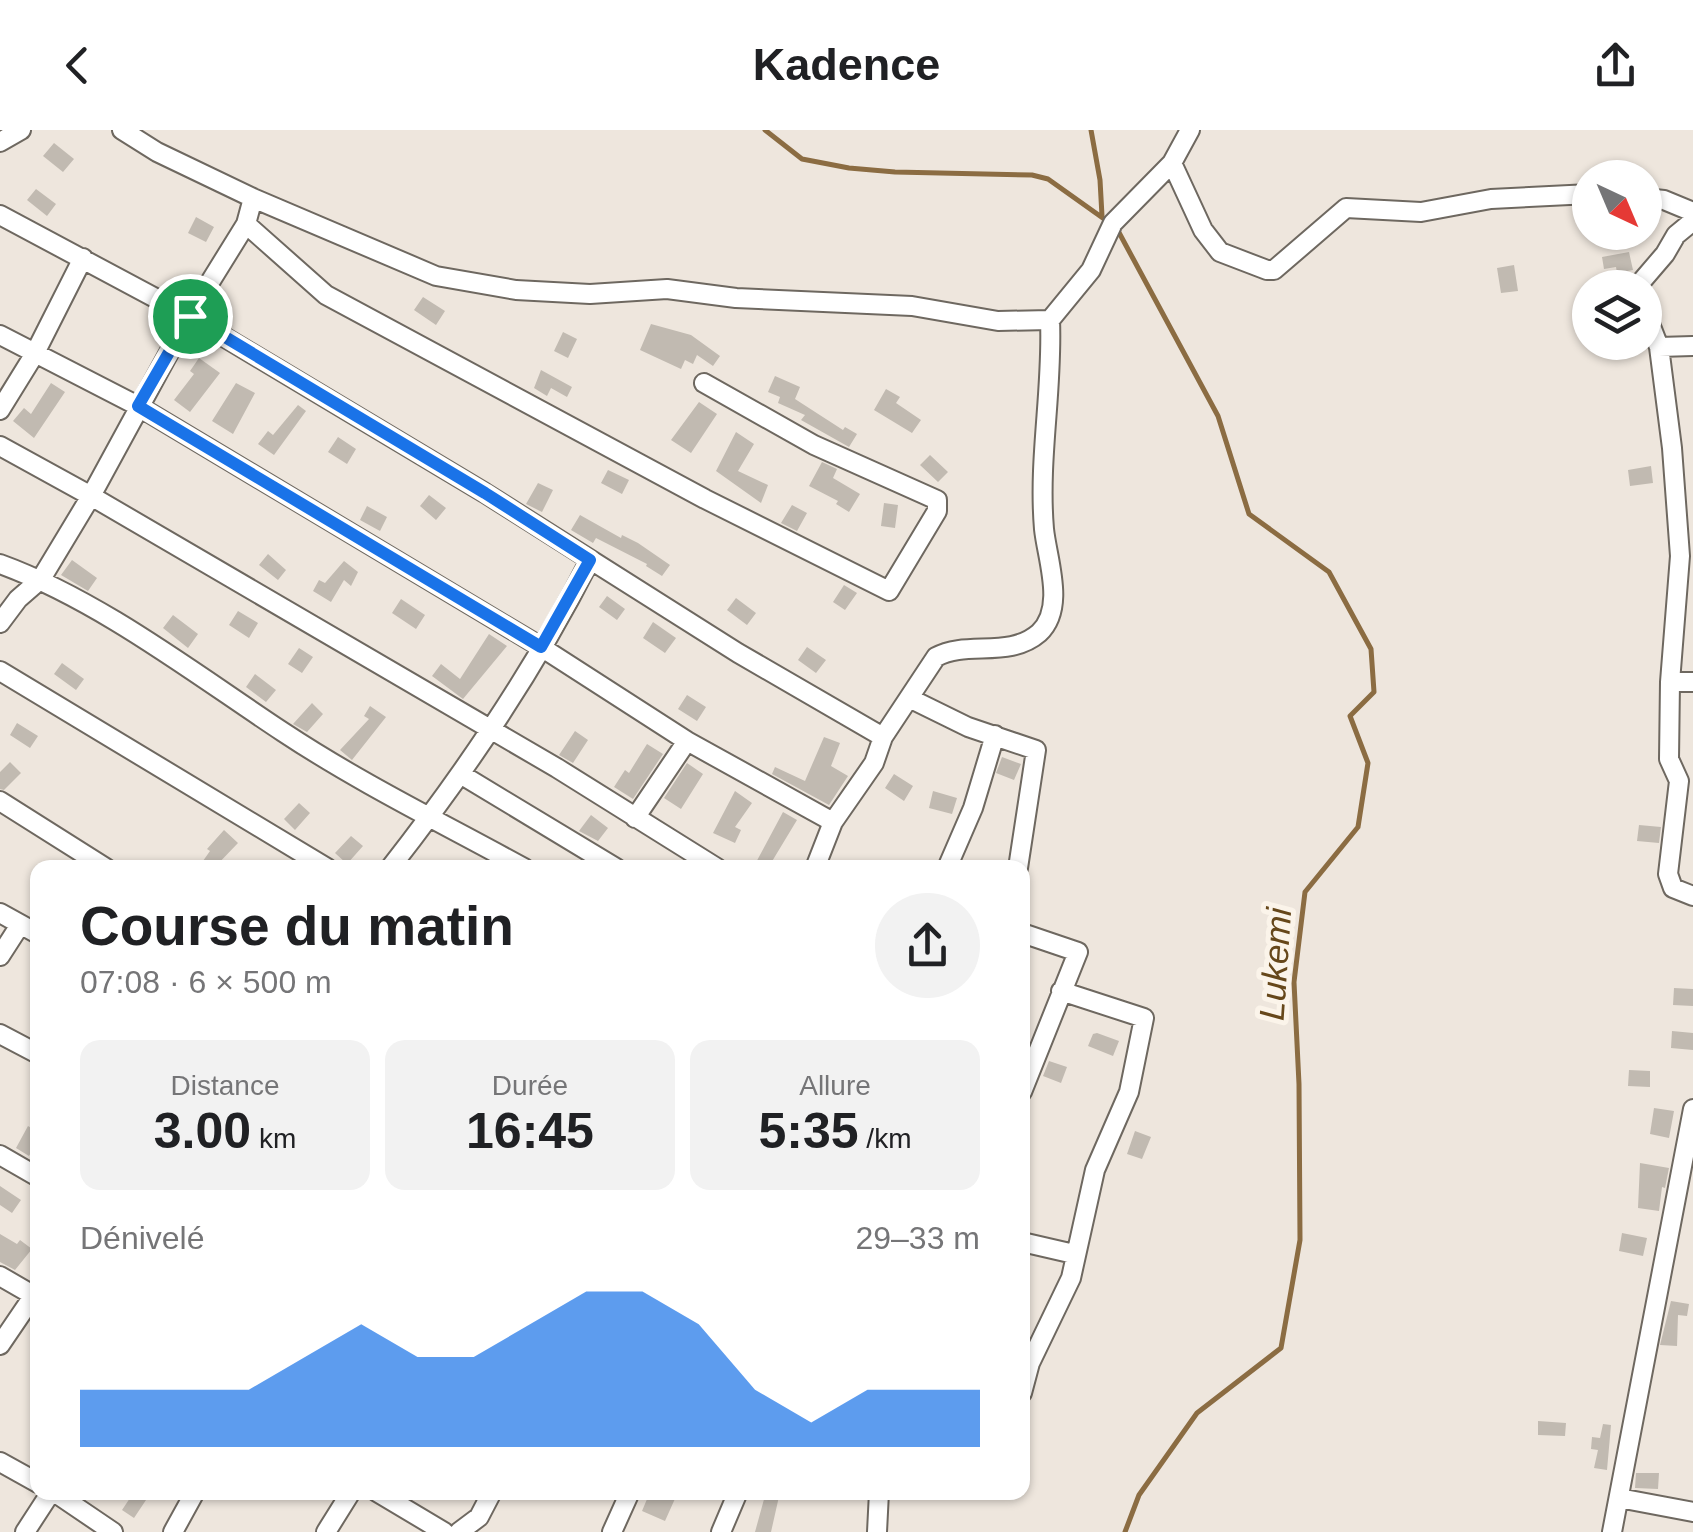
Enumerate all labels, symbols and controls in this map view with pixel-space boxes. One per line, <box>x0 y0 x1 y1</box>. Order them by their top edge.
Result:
icon: back <box>50 38 105 93</box>
icon: share <box>1588 38 1643 93</box>
text: Kadence <box>753 39 940 90</box>
north arrow <box>1572 160 1662 250</box>
map controls <box>1572 160 1662 360</box>
button: layers <box>1572 270 1662 360</box>
pin <box>148 274 233 359</box>
icon: arrive <box>163 289 218 344</box>
button: share <box>875 893 980 998</box>
text: Course du matin <box>80 895 514 957</box>
water label: Lukemi <box>1252 905 1298 1022</box>
text: 07:08 · 6 × 500 m <box>80 964 332 1000</box>
text: Distance <box>171 1070 279 1101</box>
text: Durée <box>492 1070 568 1101</box>
text: Allure <box>799 1070 871 1101</box>
text: 3.00 <box>154 1103 251 1159</box>
text: 16:45 <box>466 1103 594 1159</box>
text: 5:35 <box>759 1103 859 1159</box>
text: km <box>251 1123 296 1154</box>
text: /km <box>859 1123 911 1154</box>
text: Dénivelé <box>80 1220 205 1256</box>
text: 29–33 m <box>855 1220 980 1256</box>

